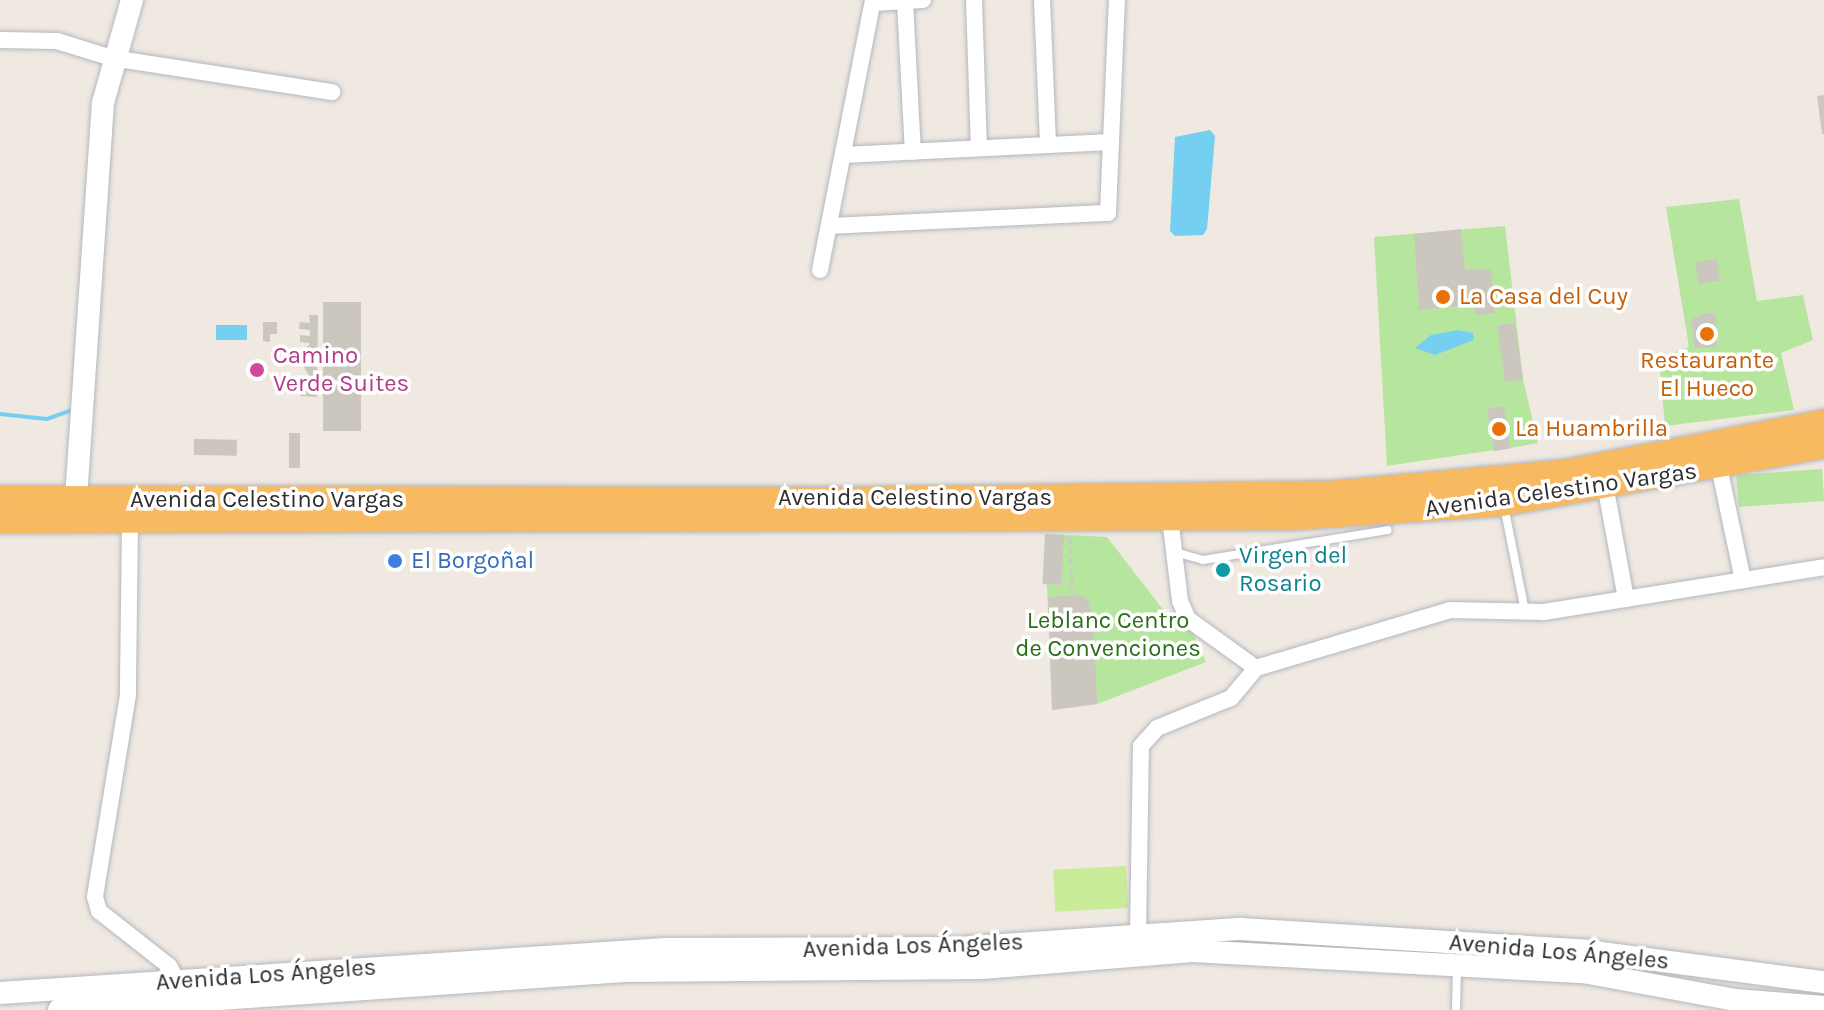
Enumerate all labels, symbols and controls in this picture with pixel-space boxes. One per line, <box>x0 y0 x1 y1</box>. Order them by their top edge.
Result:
place label: La Casa del Cuy <box>1459 283 1628 311</box>
marker: La Casa del Cuy <box>1434 288 1452 306</box>
marker: Restaurante El Hueco <box>1698 325 1716 343</box>
place label: Camino Verde Suites <box>273 342 409 398</box>
place label: Restaurante El Hueco <box>1640 347 1774 403</box>
marker: Camino Verde Suites <box>248 361 266 379</box>
place label: La Huambrilla <box>1515 415 1668 443</box>
marker: La Huambrilla <box>1490 420 1508 438</box>
street label: Avenida Celestino Vargas <box>1423 457 1699 523</box>
street label: Avenida Celestino Vargas <box>778 484 1052 512</box>
street label: Avenida Celestino Vargas <box>130 486 404 514</box>
place label: Virgen del Rosario <box>1239 542 1347 598</box>
place label: El Borgoñal <box>411 547 534 575</box>
marker: El Borgoñal <box>386 552 404 570</box>
marker: Virgen del Rosario <box>1214 561 1232 579</box>
park label: Leblanc Centro de Convenciones <box>1015 607 1201 663</box>
street label: Avenida Los Ángeles <box>802 928 1024 964</box>
street label: Avenida Los Ángeles <box>1448 928 1670 976</box>
street label: Avenida Los Ángeles <box>155 953 377 997</box>

